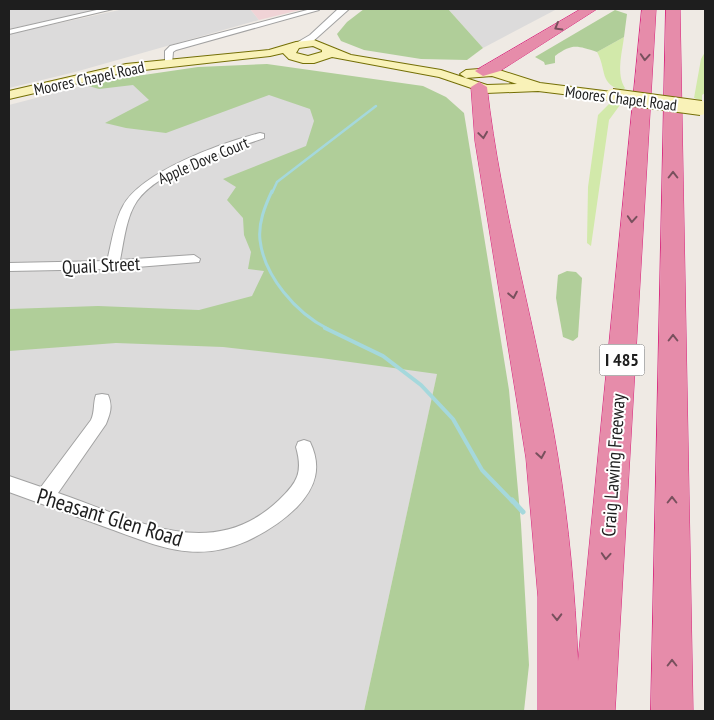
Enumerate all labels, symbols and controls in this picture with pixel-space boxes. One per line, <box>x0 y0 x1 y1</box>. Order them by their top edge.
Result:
one-way arrow <box>555 21 564 31</box>
one-way arrow <box>640 54 651 62</box>
street label: Moores Chapel Road <box>32 57 146 99</box>
street label: Moores Chapel Road <box>564 81 678 115</box>
street label: Apple Dove Court <box>155 132 252 188</box>
one-way arrow <box>477 132 488 140</box>
one-way arrow <box>668 171 678 178</box>
one-way arrow <box>627 216 638 224</box>
street label: Quail Street <box>61 251 141 279</box>
one-way arrow <box>507 291 517 299</box>
one-way arrow <box>668 333 678 341</box>
road number: I 485 <box>600 344 644 376</box>
street label: Craig Lawing Freeway <box>596 392 630 537</box>
one-way arrow <box>536 451 546 459</box>
street label: Pheasant Glen Road <box>34 482 186 552</box>
one-way arrow <box>667 496 677 504</box>
one-way arrow <box>601 552 612 560</box>
one-way arrow <box>552 613 562 621</box>
one-way arrow <box>667 658 677 666</box>

